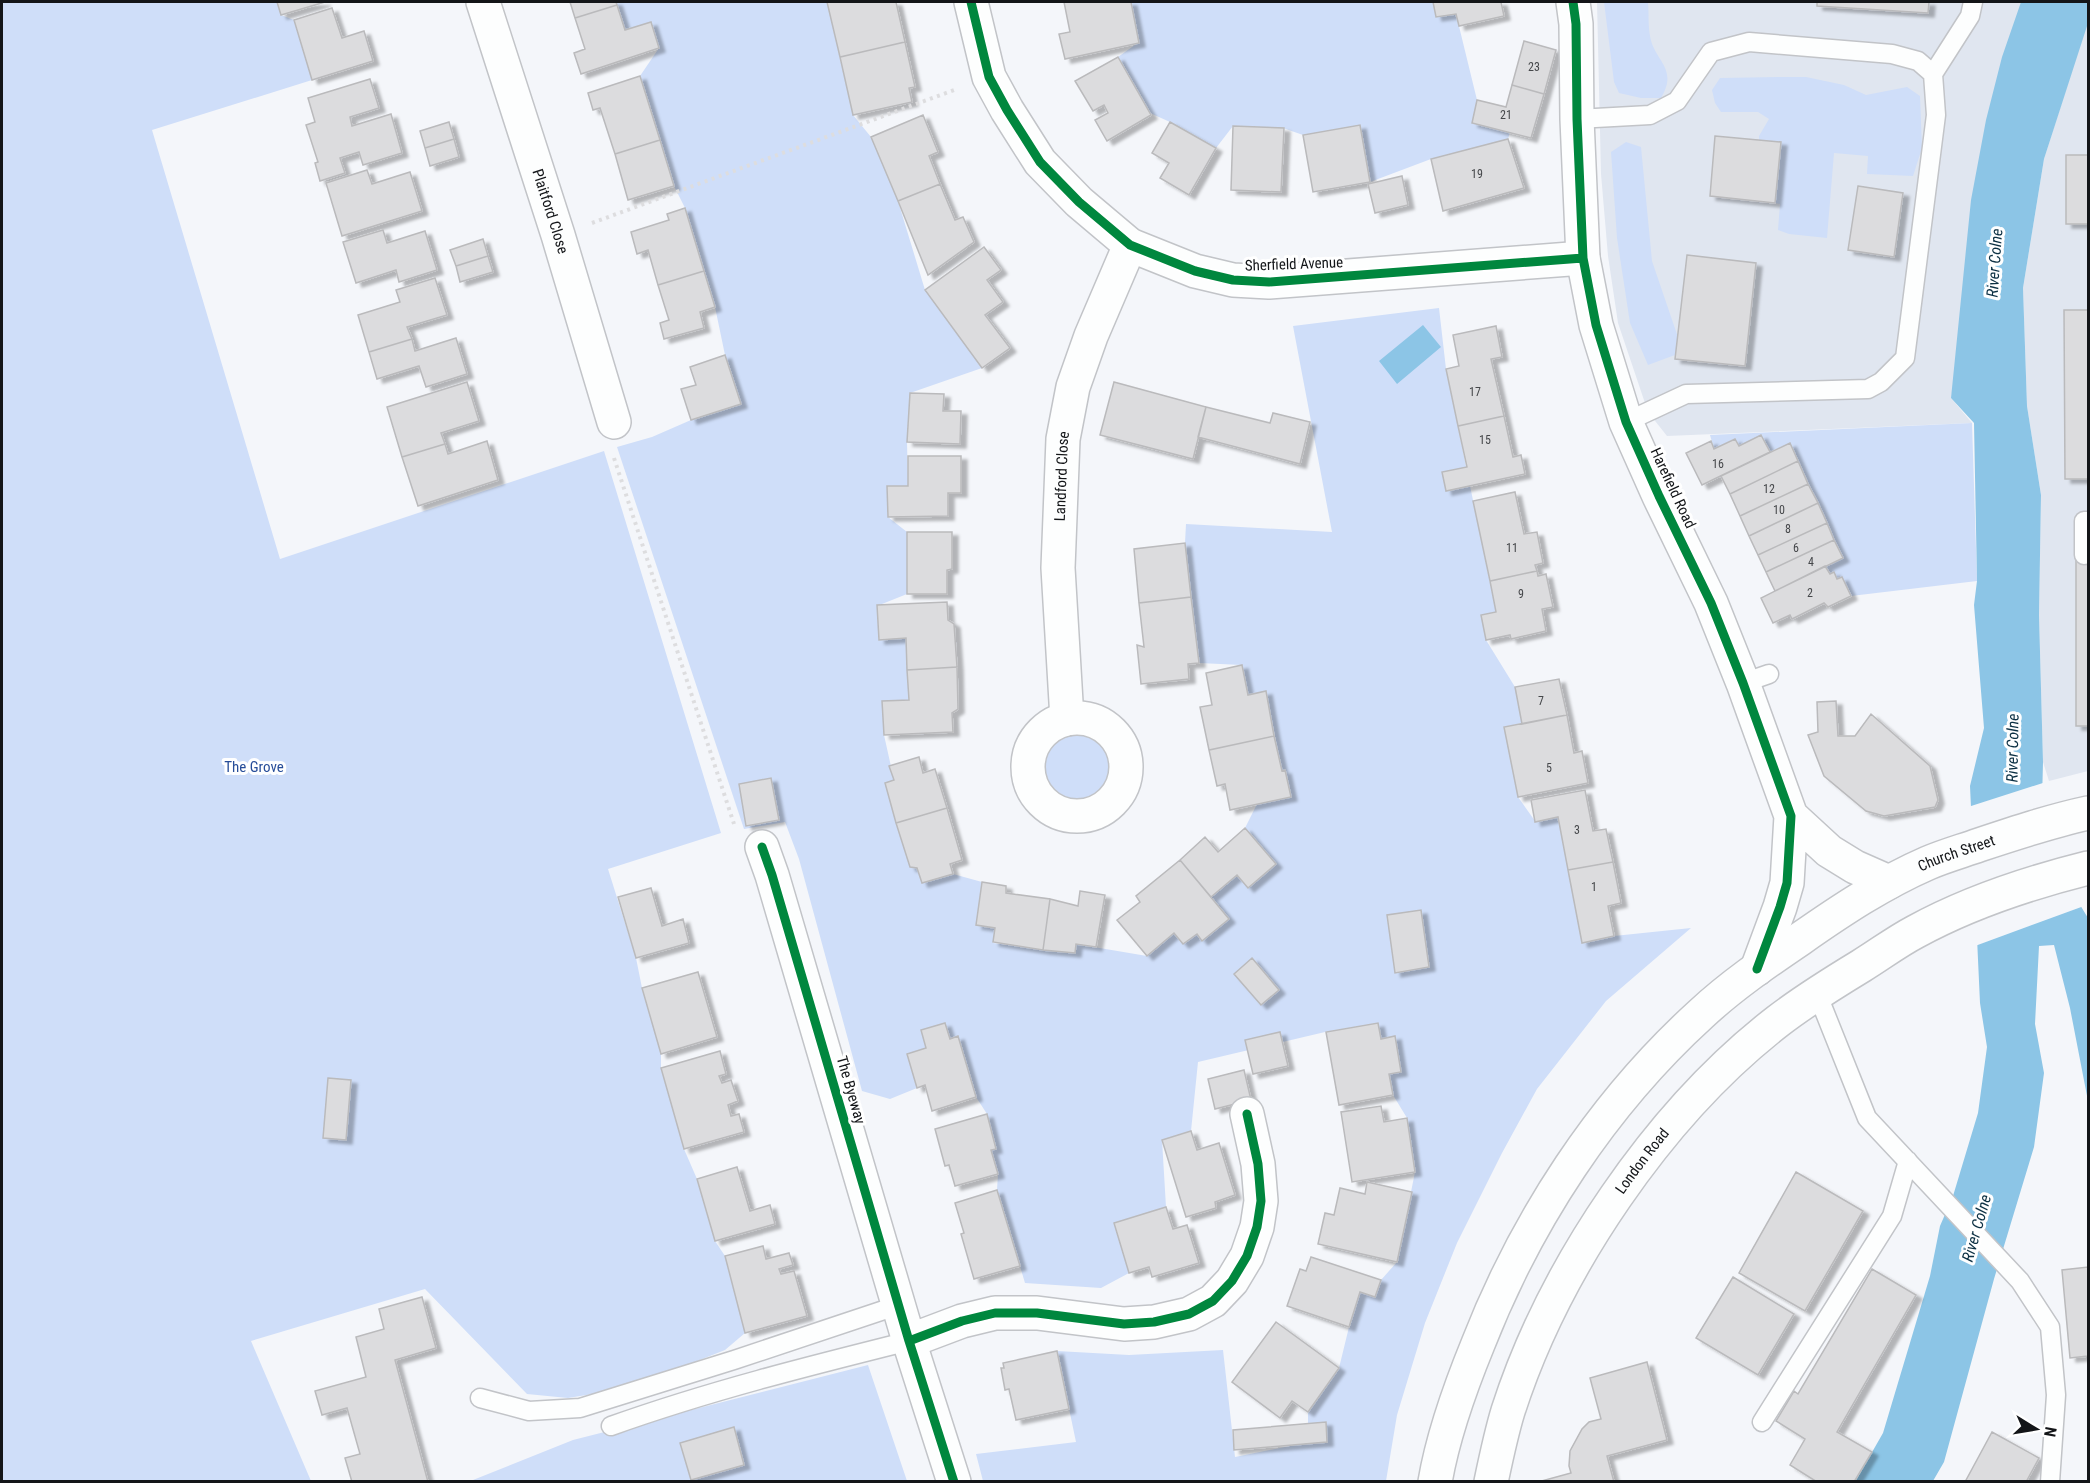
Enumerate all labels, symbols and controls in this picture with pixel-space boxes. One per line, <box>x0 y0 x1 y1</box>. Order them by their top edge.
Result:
house number: 23 <box>1528 60 1540 74</box>
house number: 21 <box>1500 108 1512 122</box>
street label: Plaitford Close <box>528 167 572 256</box>
house number: 19 <box>1471 167 1483 181</box>
water label: River Colne <box>1983 228 2006 298</box>
street label: Sherfield Avenue <box>1244 253 1344 275</box>
house number: 17 <box>1469 385 1481 399</box>
street label: Landford Close <box>1051 430 1073 522</box>
house number: 15 <box>1479 433 1491 447</box>
street label: Harefield Road <box>1647 445 1699 531</box>
house number: 16 <box>1712 457 1724 471</box>
house number: 12 <box>1763 482 1775 496</box>
house number: 10 <box>1773 503 1785 517</box>
house number: 8 <box>1785 522 1791 536</box>
house number: 11 <box>1506 541 1518 555</box>
house number: 6 <box>1793 541 1799 555</box>
house number: 4 <box>1808 555 1814 569</box>
house number: 2 <box>1807 586 1813 600</box>
house number: 9 <box>1518 587 1524 601</box>
house number: 7 <box>1538 694 1544 708</box>
water label: River Colne <box>2002 713 2023 783</box>
park label: The Grove <box>224 758 284 776</box>
house number: 5 <box>1546 761 1552 775</box>
house number: 3 <box>1574 823 1580 837</box>
street label: Church Street <box>1915 831 1997 875</box>
house number: 1 <box>1591 880 1597 894</box>
street label: The Byeway <box>833 1054 869 1126</box>
street label: London Road <box>1611 1125 1673 1197</box>
water label: River Colne <box>1958 1192 1995 1264</box>
north arrow <box>2006 1399 2066 1459</box>
text: N <box>2040 1425 2060 1438</box>

